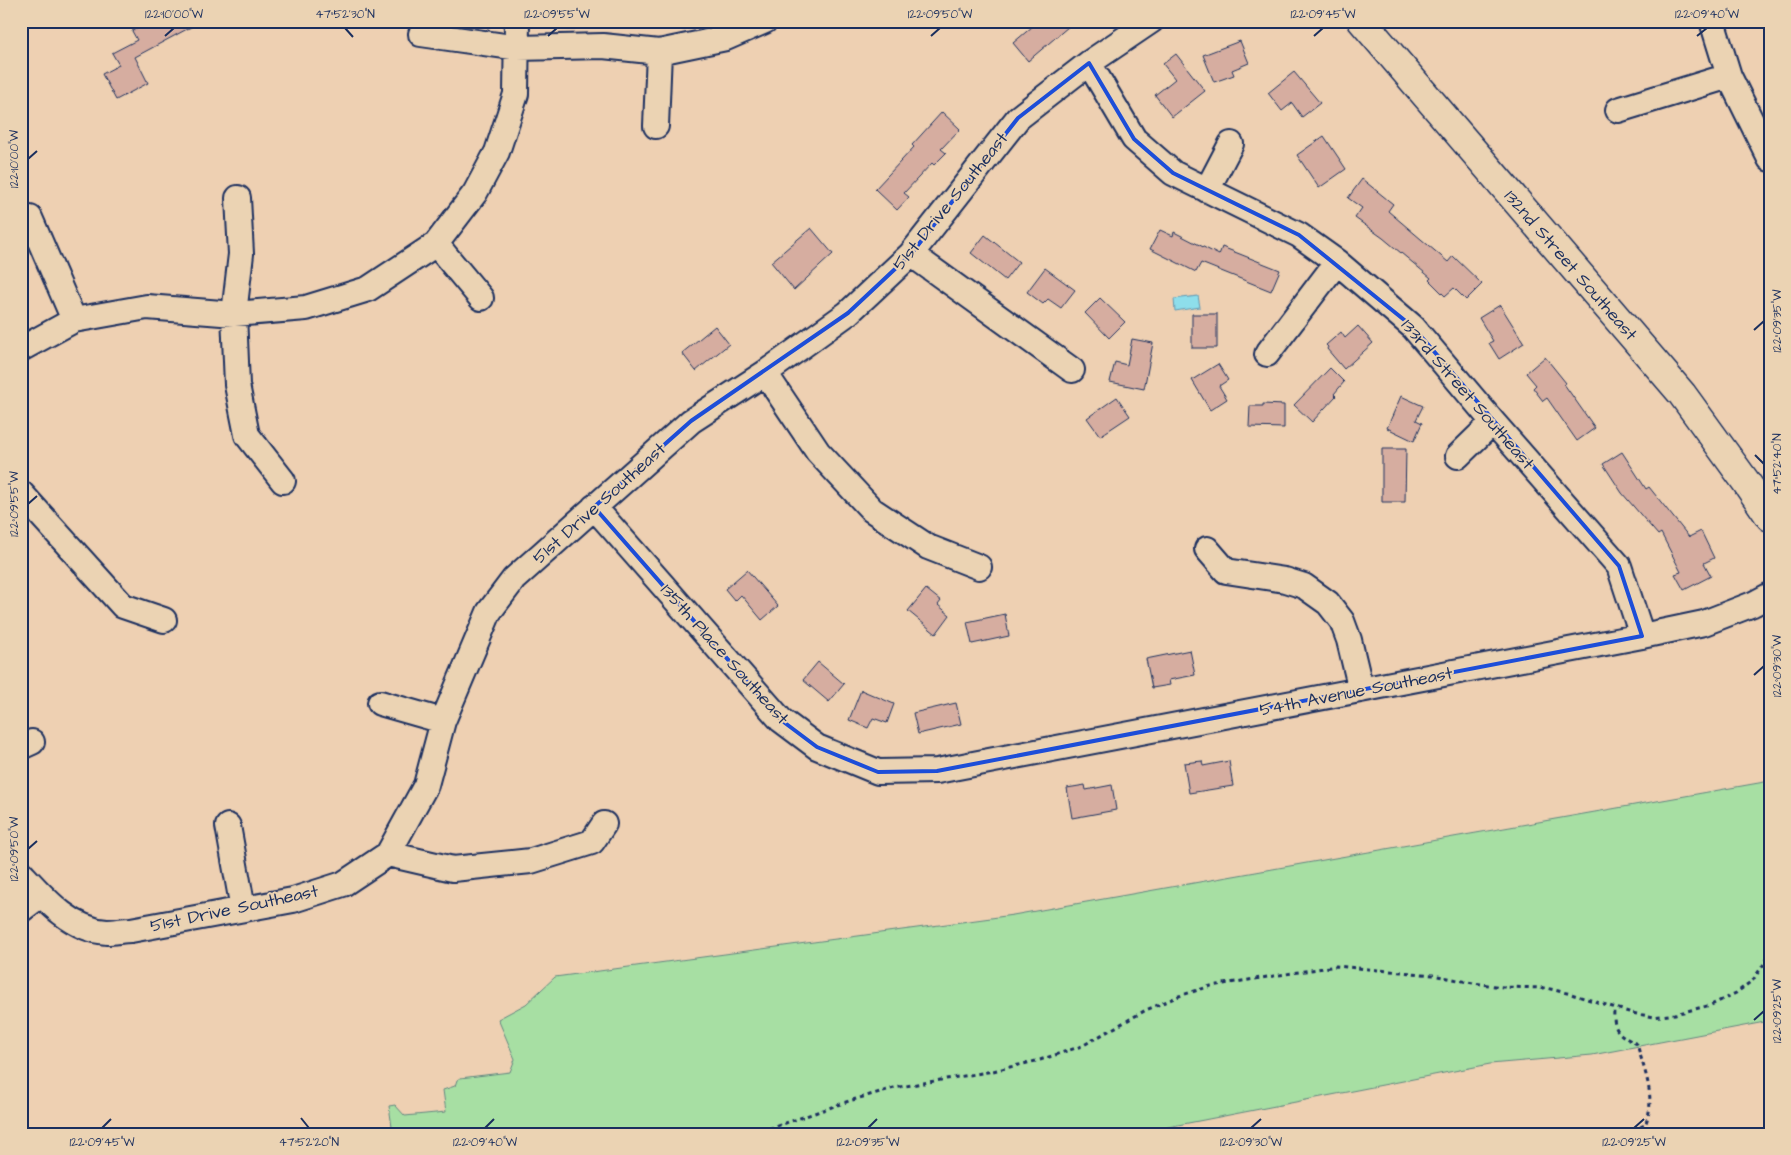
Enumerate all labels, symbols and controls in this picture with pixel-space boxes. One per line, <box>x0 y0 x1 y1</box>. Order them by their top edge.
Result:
text: 122°10'00"W <box>145 6 204 23</box>
text: 47°52'30"N <box>315 6 375 23</box>
text: 122°09'55"W <box>524 6 590 23</box>
text: 122°09'50"W <box>908 6 973 23</box>
text: 122°09'45"W <box>1290 6 1356 23</box>
text: 122°09'40"W <box>1675 6 1740 23</box>
street label: 51st Drive Southeast <box>887 126 1014 276</box>
text: 122°10'00"W <box>6 129 23 188</box>
street label: 132nd Street Southeast <box>1498 185 1644 347</box>
text: 122°09'35"W <box>1769 289 1786 352</box>
street label: 133rd Street Southeast <box>1395 314 1540 476</box>
text: 47°52'40"N <box>1769 433 1786 495</box>
street label: 51st Drive Southeast <box>527 436 672 570</box>
text: 122°09'55"W <box>6 471 23 537</box>
street label: 135th Place Southeast <box>655 578 795 731</box>
text: 122°09'30"W <box>1769 634 1786 697</box>
street label: 54th Avenue Southeast <box>1257 660 1456 722</box>
text: 122°09'50"W <box>6 816 23 881</box>
street label: 51st Drive Southeast <box>148 878 321 939</box>
text: 122°09'25"W <box>1769 978 1786 1043</box>
text: 122°09'45"W <box>69 1134 135 1151</box>
text: 47°52'20"N <box>279 1134 340 1151</box>
text: 122°09'40"W <box>453 1134 518 1151</box>
text: 122°09'35"W <box>837 1134 900 1151</box>
text: 122°09'30"W <box>1220 1134 1283 1151</box>
text: 122°09'25"W <box>1602 1134 1667 1151</box>

